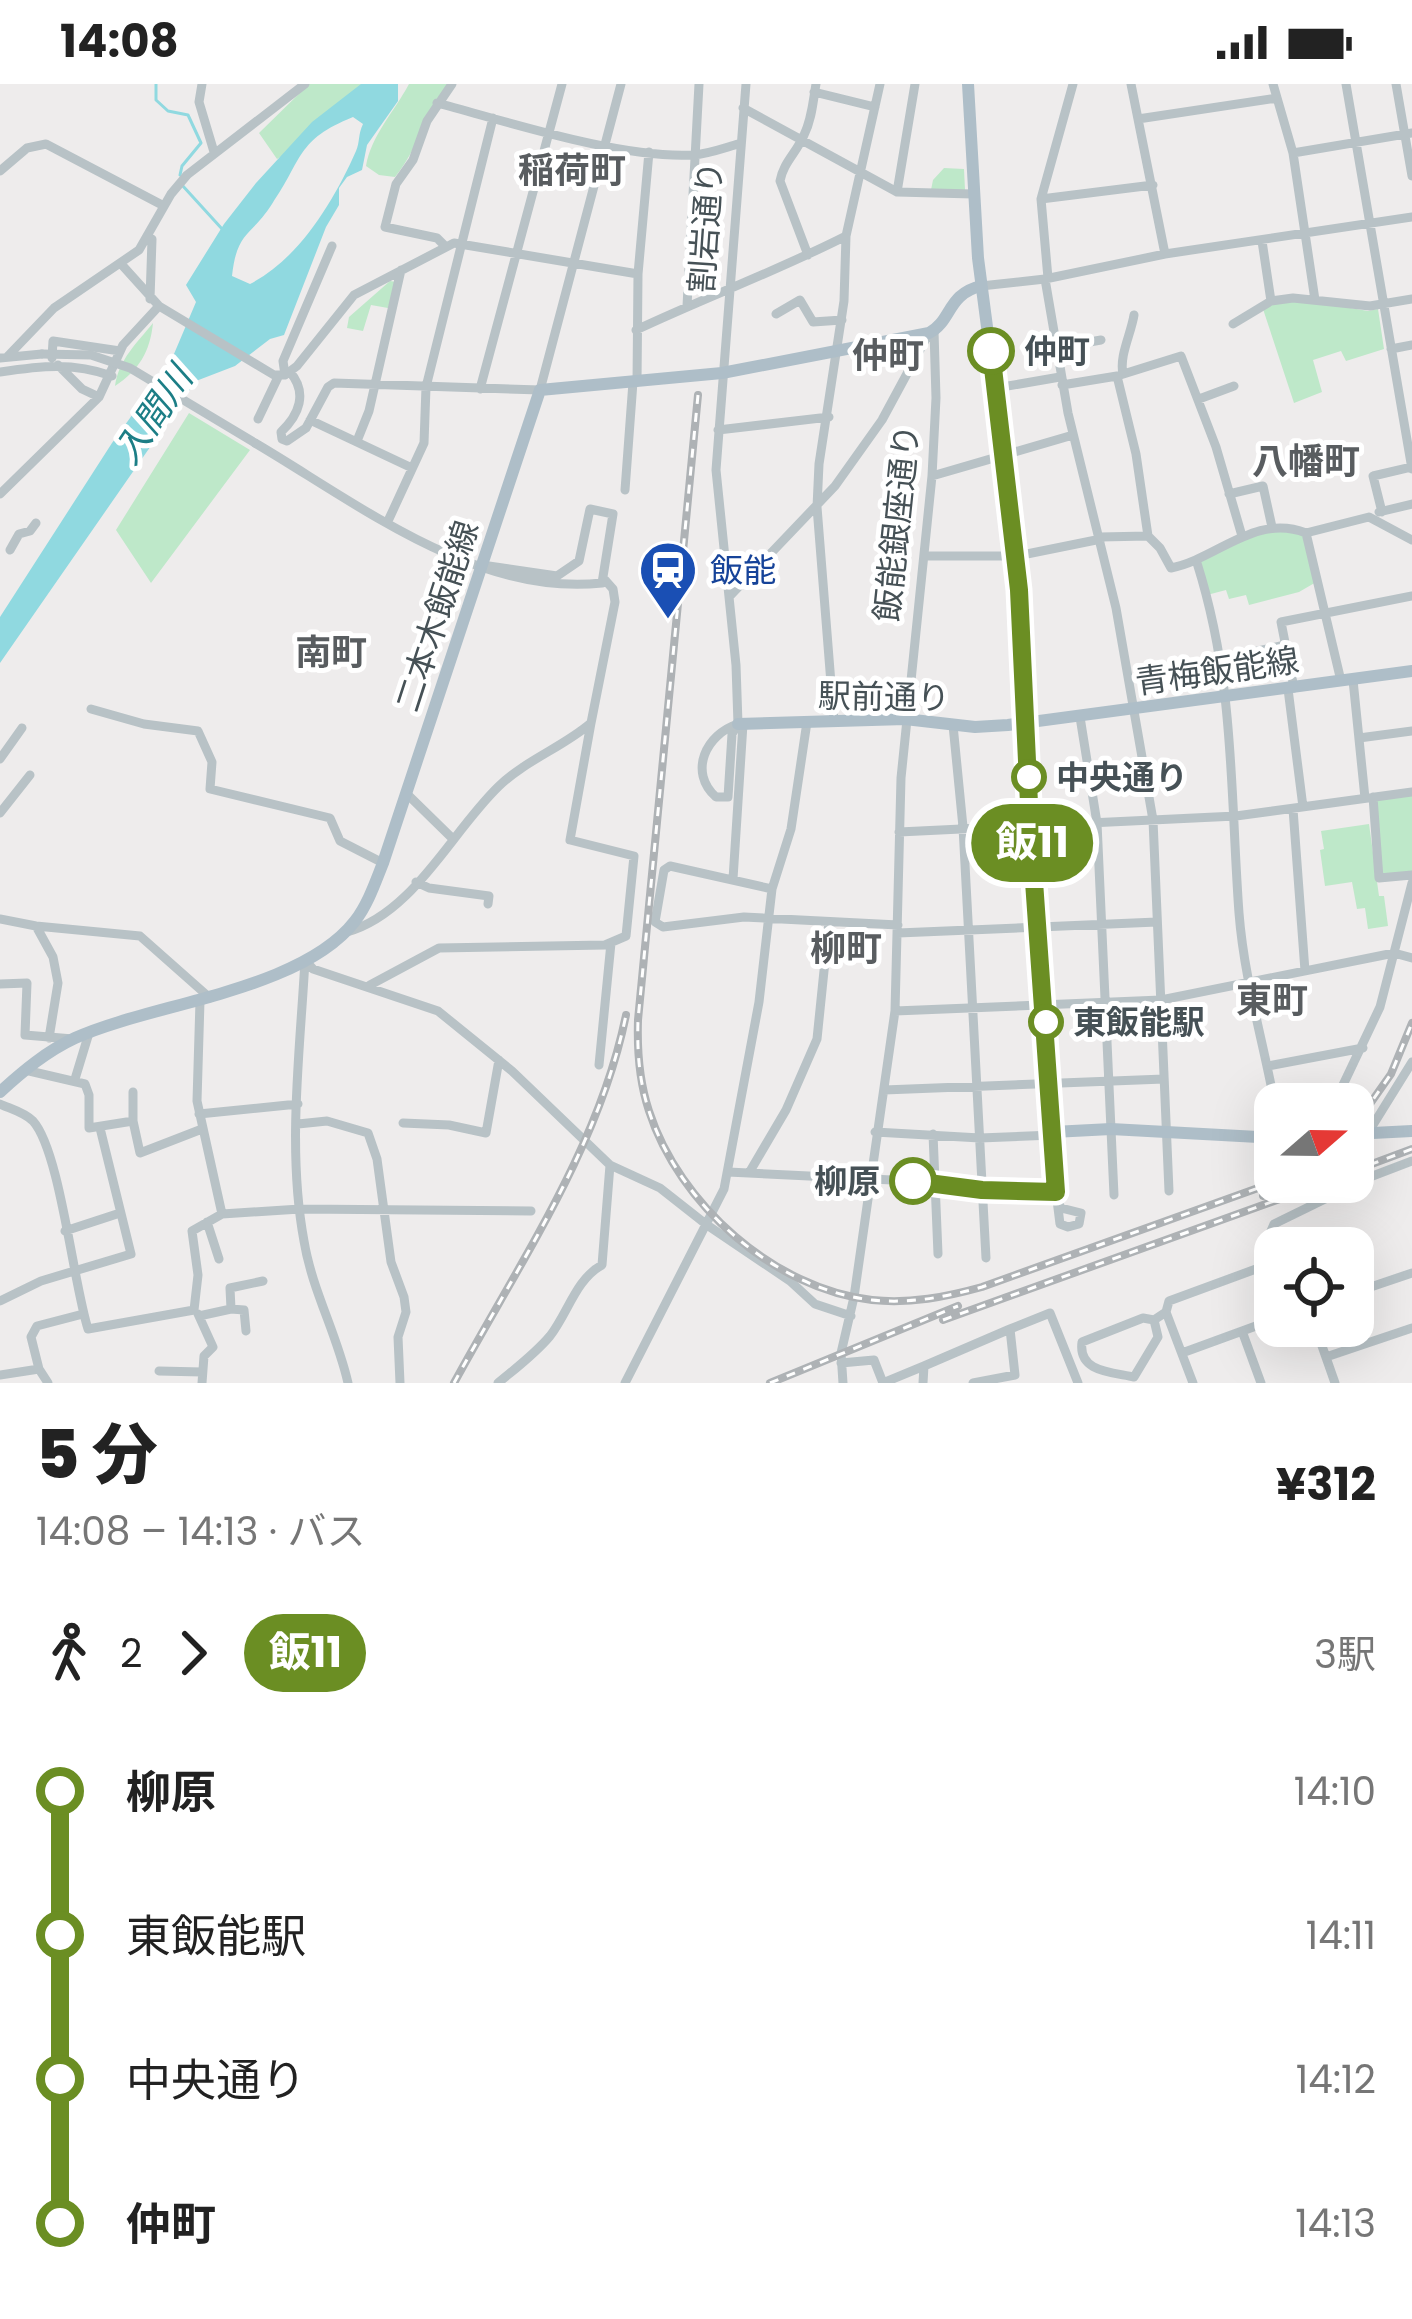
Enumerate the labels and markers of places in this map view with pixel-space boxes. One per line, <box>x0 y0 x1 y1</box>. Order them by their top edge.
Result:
place label: 仲町 <box>1024 328 1090 375</box>
marker: 仲町 <box>969 329 1013 373</box>
station icon: 飯能 <box>637 539 699 621</box>
place label: 飯能 <box>710 547 776 594</box>
place label: 中央通り <box>1056 754 1188 801</box>
marker: 中央通り <box>1013 761 1045 793</box>
place label: 東飯能駅 <box>1073 999 1205 1046</box>
marker: 東飯能駅 <box>1030 1006 1062 1038</box>
place label: 柳原 <box>814 1158 880 1205</box>
marker: 柳原 <box>891 1159 935 1203</box>

